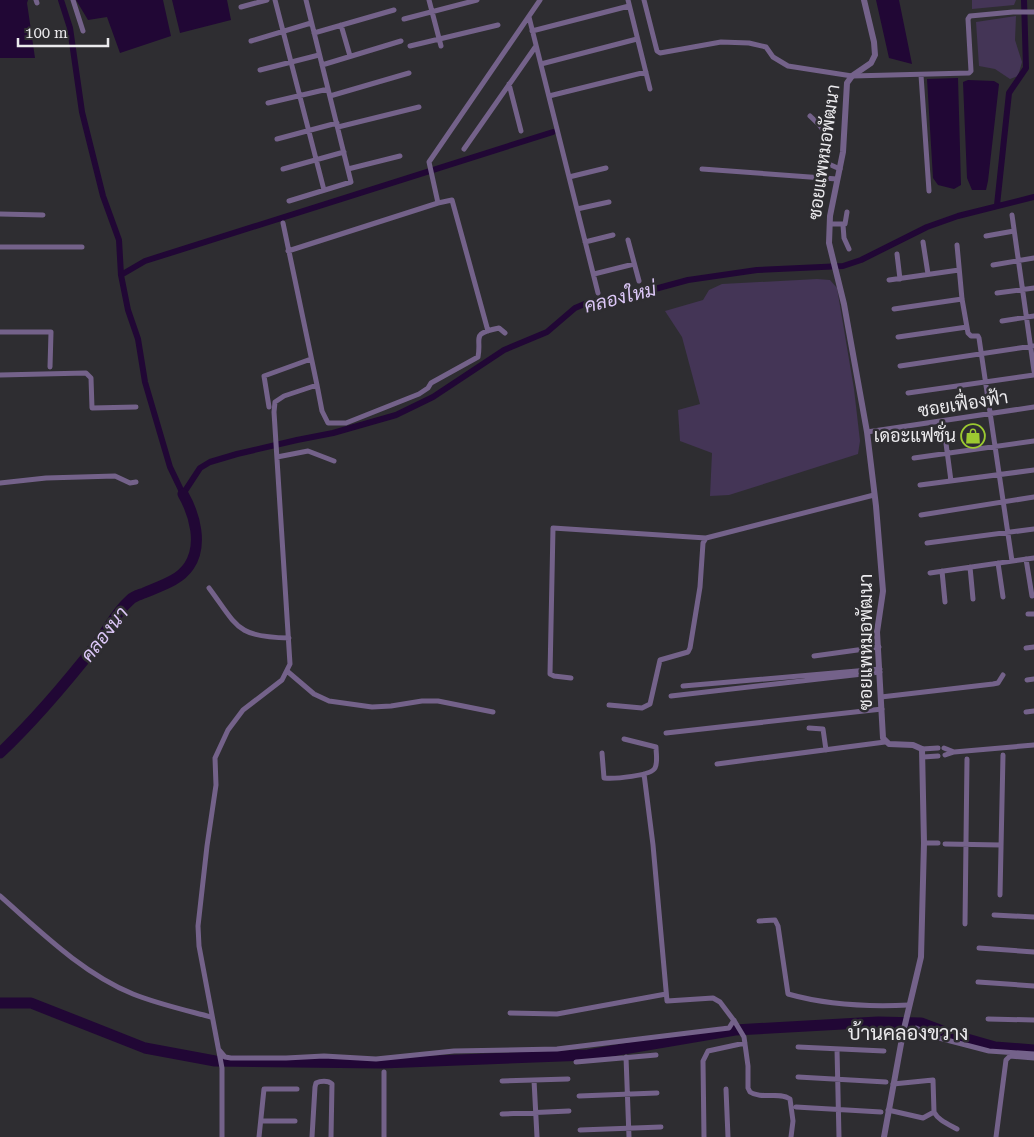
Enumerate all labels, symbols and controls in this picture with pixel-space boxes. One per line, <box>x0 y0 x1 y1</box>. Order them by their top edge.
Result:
scale bar <box>18 15 108 47</box>
text: 100 m <box>25 24 68 42</box>
street label: ซอยแพหมอพัฒนา <box>804 83 843 221</box>
water label: คลองใหม่ <box>581 276 659 318</box>
street label: ซอยเฟื่องฟ้า <box>916 381 1009 421</box>
place label: เดอะแฟชั่น <box>874 421 956 446</box>
shop icon: เดอะแฟชั่น <box>960 423 986 449</box>
street label: ซอยแพหมอพัฒนา <box>855 574 876 710</box>
water label: คลองนา <box>76 602 133 666</box>
district label: บ้านคลองขวาง <box>848 1021 968 1045</box>

